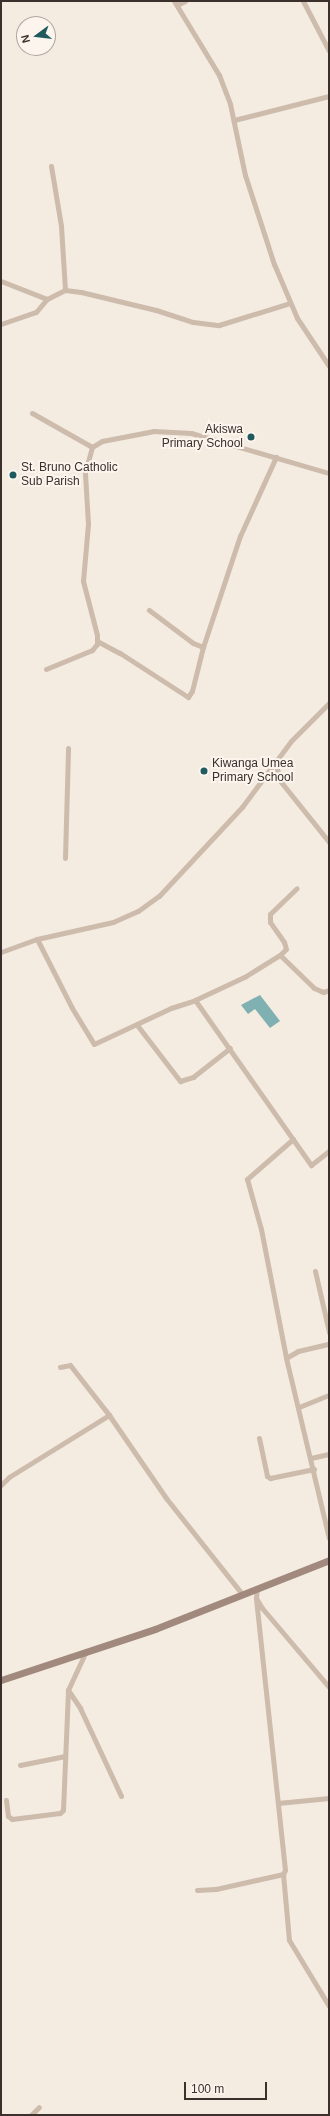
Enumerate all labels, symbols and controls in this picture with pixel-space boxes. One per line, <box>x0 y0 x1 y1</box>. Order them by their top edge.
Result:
north arrow <box>16 16 56 56</box>
text: N <box>19 33 32 44</box>
place label: Akiswa Primary School <box>162 423 243 451</box>
marker: Akiswa Primary School <box>246 432 256 442</box>
place label: St. Bruno Catholic Sub Parish <box>21 461 118 489</box>
marker: St. Bruno Catholic Sub Parish <box>8 470 18 480</box>
place label: Kiwanga Umea Primary School <box>212 757 293 785</box>
marker: Kiwanga Umea Primary School <box>199 766 209 776</box>
scale bar <box>186 2074 269 2100</box>
text: 100 m <box>191 2082 224 2096</box>

